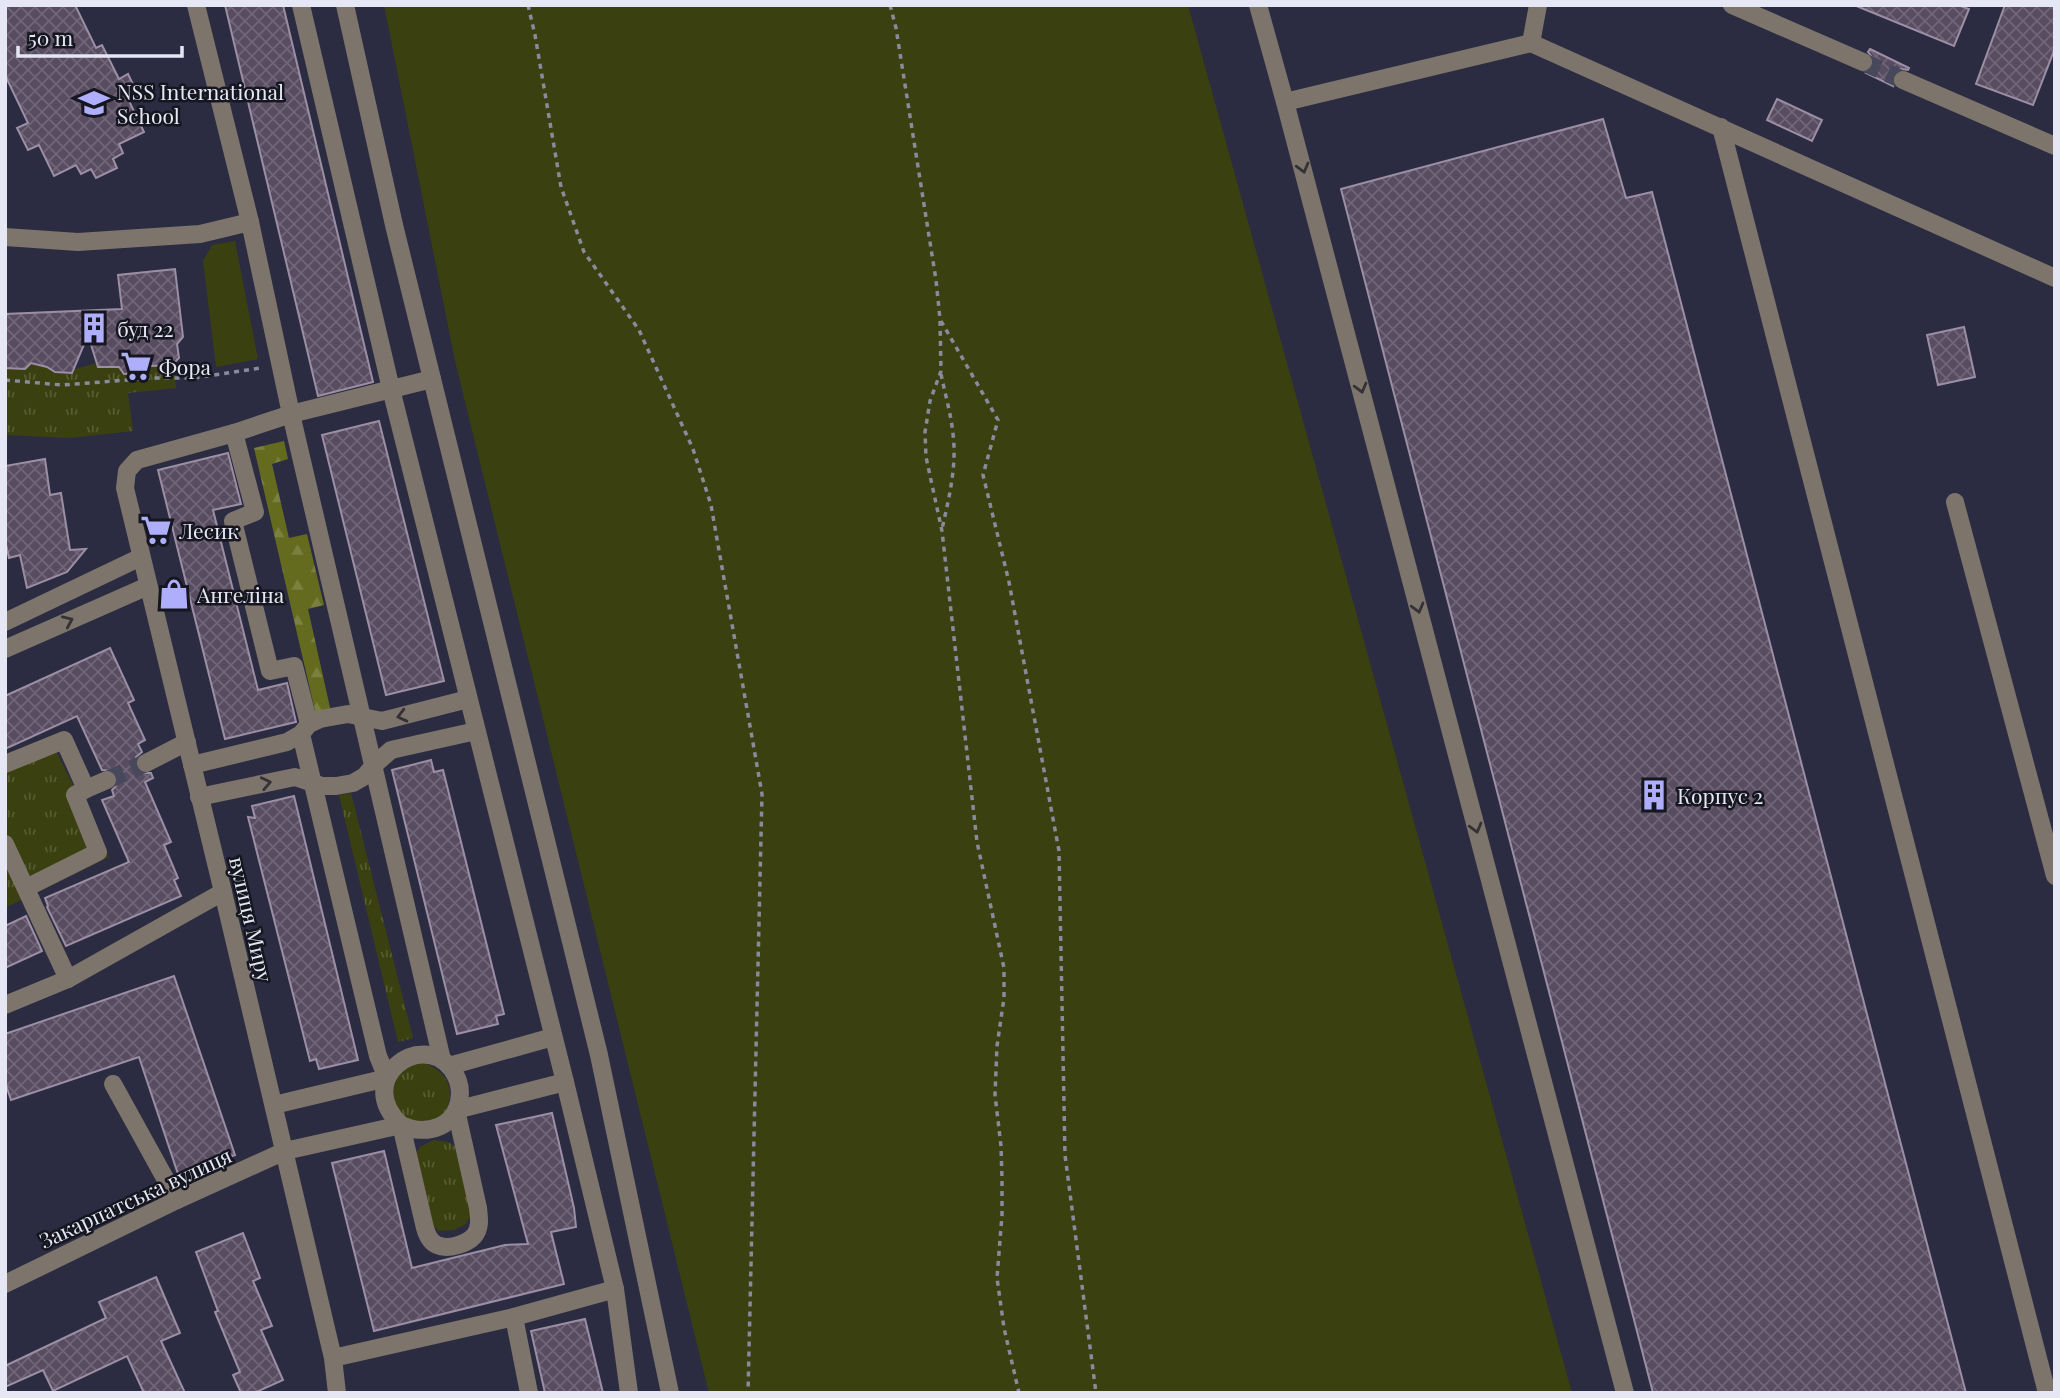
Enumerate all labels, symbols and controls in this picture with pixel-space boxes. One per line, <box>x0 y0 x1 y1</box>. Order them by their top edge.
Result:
scale bar <box>18 14 182 58</box>
text: 50 m <box>28 23 74 51</box>
place label: NSS International School <box>117 77 284 129</box>
school or university icon: NSS International School <box>77 86 111 120</box>
one-way arrow <box>1295 162 1309 174</box>
building icon: буд 22 <box>77 311 111 345</box>
place label: буд 22 <box>117 314 174 342</box>
supermarket icon: Фора <box>119 349 153 383</box>
place label: Фора <box>159 352 212 380</box>
one-way arrow <box>1352 382 1367 394</box>
supermarket icon: Лесик <box>139 513 173 547</box>
place label: Лесик <box>178 516 239 544</box>
shop icon: Ангеліна <box>157 577 191 611</box>
place label: Ангеліна <box>196 580 285 608</box>
one-way arrow <box>1410 602 1425 614</box>
one-way arrow <box>61 616 73 630</box>
one-way arrow <box>396 708 408 722</box>
one-way arrow <box>260 777 272 792</box>
building icon: Корпус 2 <box>1637 778 1671 812</box>
place label: Корпус 2 <box>1677 781 1763 809</box>
one-way arrow <box>1468 822 1482 834</box>
street label: вулиця Миру <box>224 854 280 985</box>
street label: Закарпатська вулиця <box>34 1140 236 1254</box>

